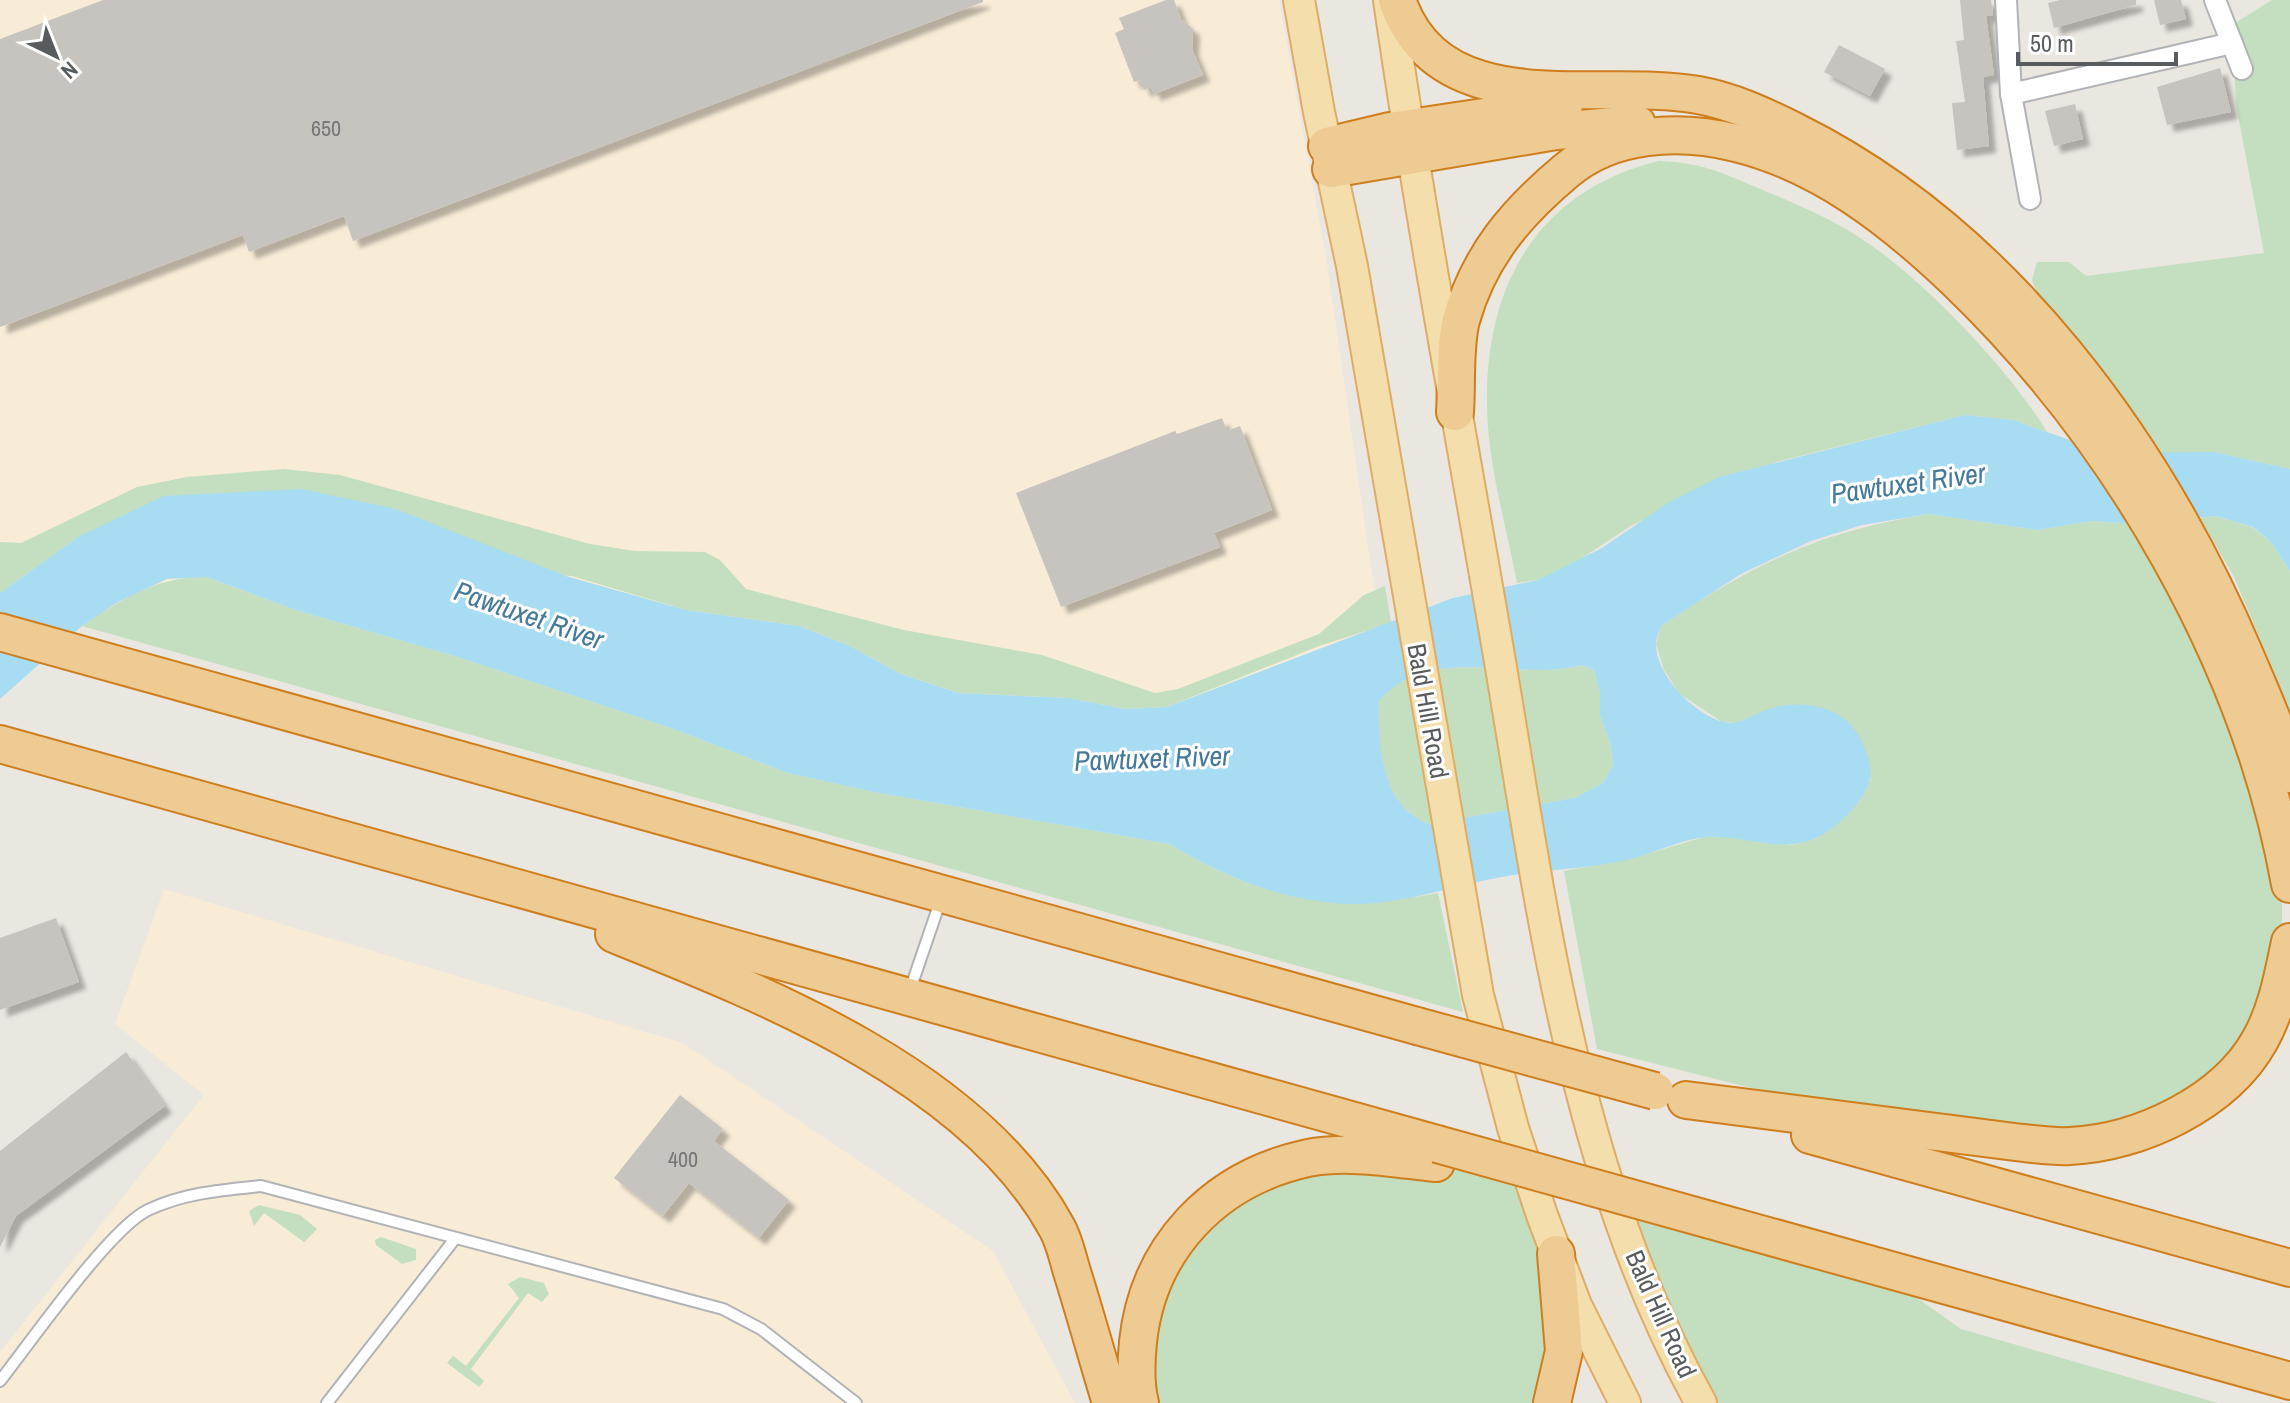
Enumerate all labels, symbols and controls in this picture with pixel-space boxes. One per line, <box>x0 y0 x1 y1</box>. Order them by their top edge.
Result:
north arrow <box>16 16 96 96</box>
scale bar <box>2018 16 2176 66</box>
text: 50 m <box>2030 27 2074 59</box>
text: N <box>55 55 85 86</box>
house number: 650 <box>311 113 341 143</box>
water label: Pawtuxet River <box>1828 453 1989 513</box>
water label: Pawtuxet River <box>449 572 610 659</box>
street label: Bald Hill Road <box>1399 641 1458 781</box>
water label: Pawtuxet River <box>1074 736 1232 780</box>
house number: 400 <box>668 1144 698 1174</box>
street label: Bald Hill Road <box>1618 1244 1705 1383</box>

